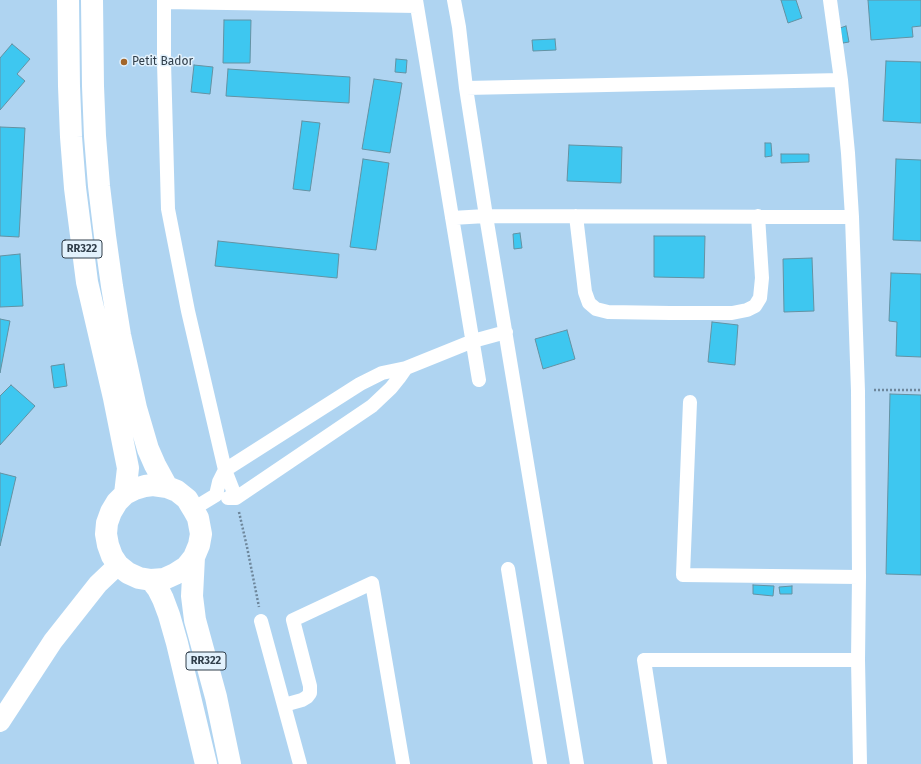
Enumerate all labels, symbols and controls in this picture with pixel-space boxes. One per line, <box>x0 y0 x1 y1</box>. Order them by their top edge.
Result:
place label: Petit Bador <box>132 55 193 69</box>
marker: Petit Bador <box>119 57 129 67</box>
road number: RR322 <box>62 240 102 258</box>
road number: RR322 <box>186 652 226 670</box>

